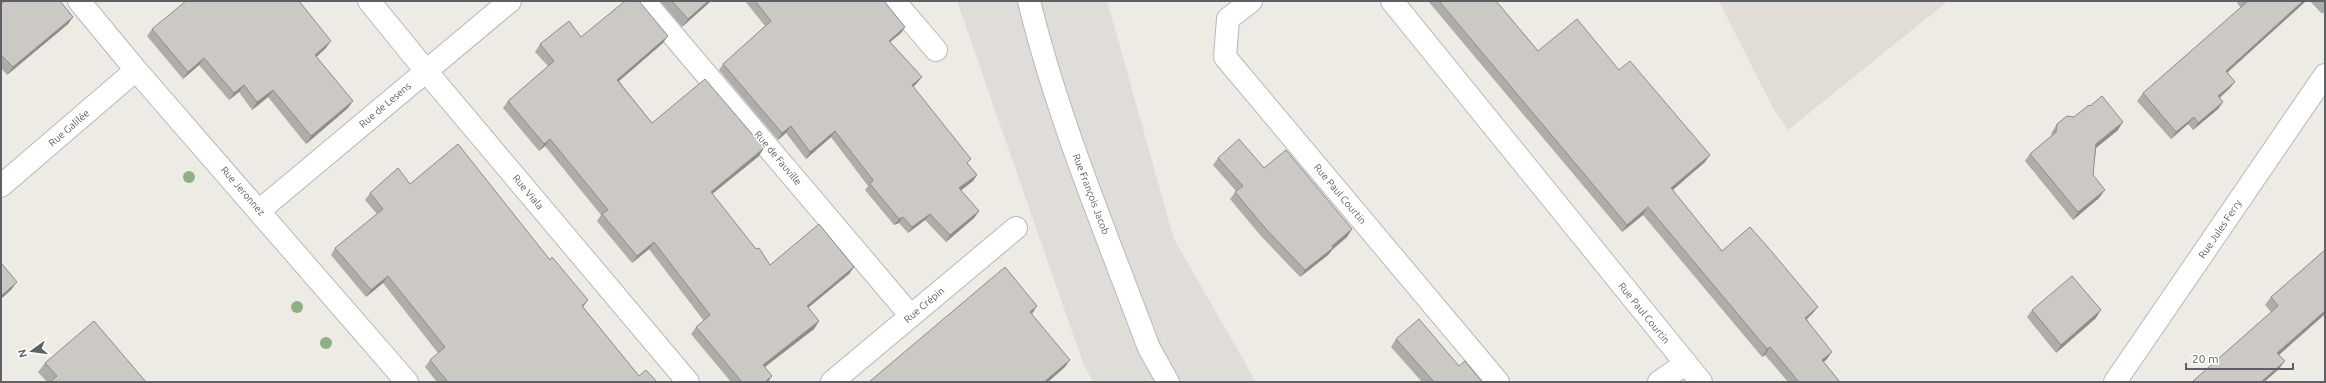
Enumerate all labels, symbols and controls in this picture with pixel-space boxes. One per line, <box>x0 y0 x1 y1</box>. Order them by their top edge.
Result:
street label: Rue de Lesens <box>357 80 413 130</box>
street label: Rue Galilée <box>46 107 92 149</box>
street label: Rue de Fauville <box>752 129 804 187</box>
street label: Rue François Jacob <box>1071 152 1111 236</box>
street label: Rue Paul Courtin <box>1312 162 1368 226</box>
street label: Rue Jeronnez <box>219 164 268 218</box>
street label: Rue Viala <box>510 172 546 212</box>
street label: Rue Jules Ferry <box>2196 197 2244 260</box>
street label: Rue Paul Courtin <box>1616 280 1672 346</box>
street label: Rue Crépin <box>902 285 946 325</box>
north arrow <box>12 331 52 371</box>
scale bar <box>2186 345 2293 371</box>
text: N <box>15 348 29 359</box>
text: 20 m <box>2192 352 2219 365</box>

